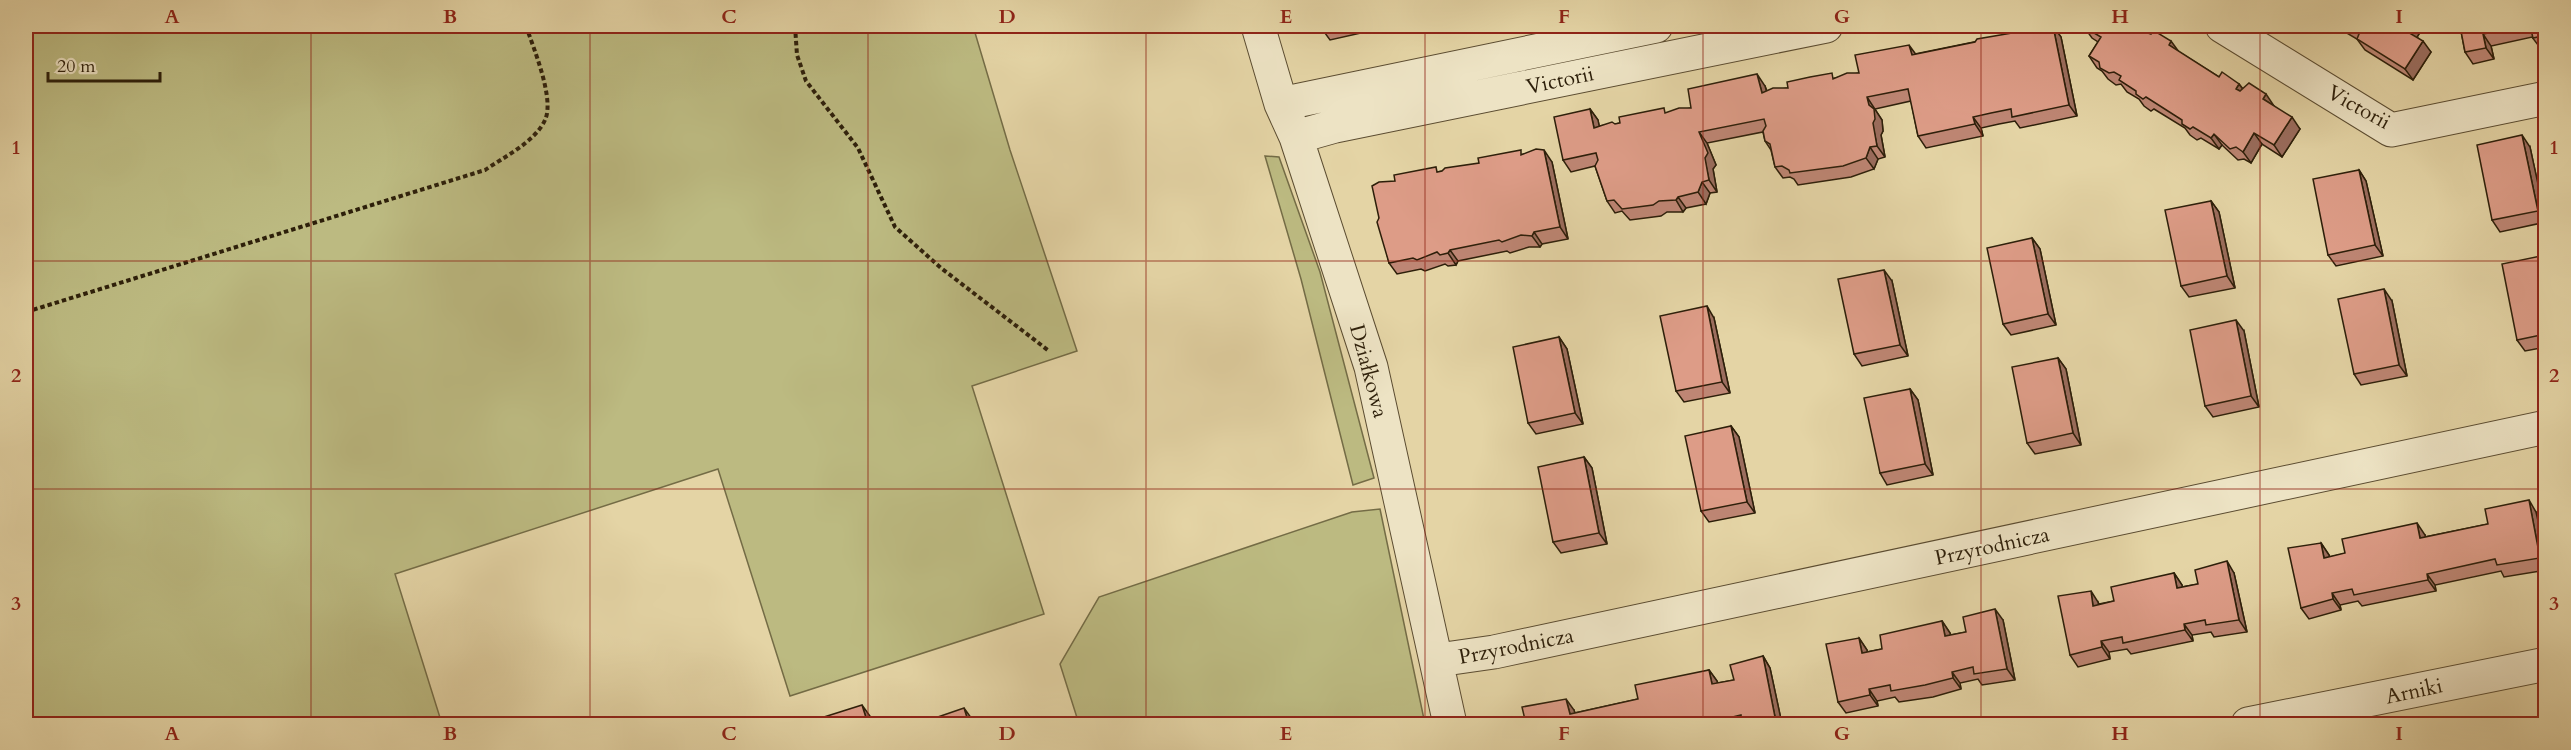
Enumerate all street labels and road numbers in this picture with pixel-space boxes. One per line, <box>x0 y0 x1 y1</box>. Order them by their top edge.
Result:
street label: Victorii <box>1524 59 1597 102</box>
street label: Victorii <box>2322 78 2396 137</box>
street label: Działkowa <box>1342 321 1395 421</box>
street label: Przyrodnicza <box>1932 520 2052 573</box>
street label: Przyrodnicza <box>1456 621 1576 672</box>
street label: Arniki <box>2383 671 2445 712</box>

